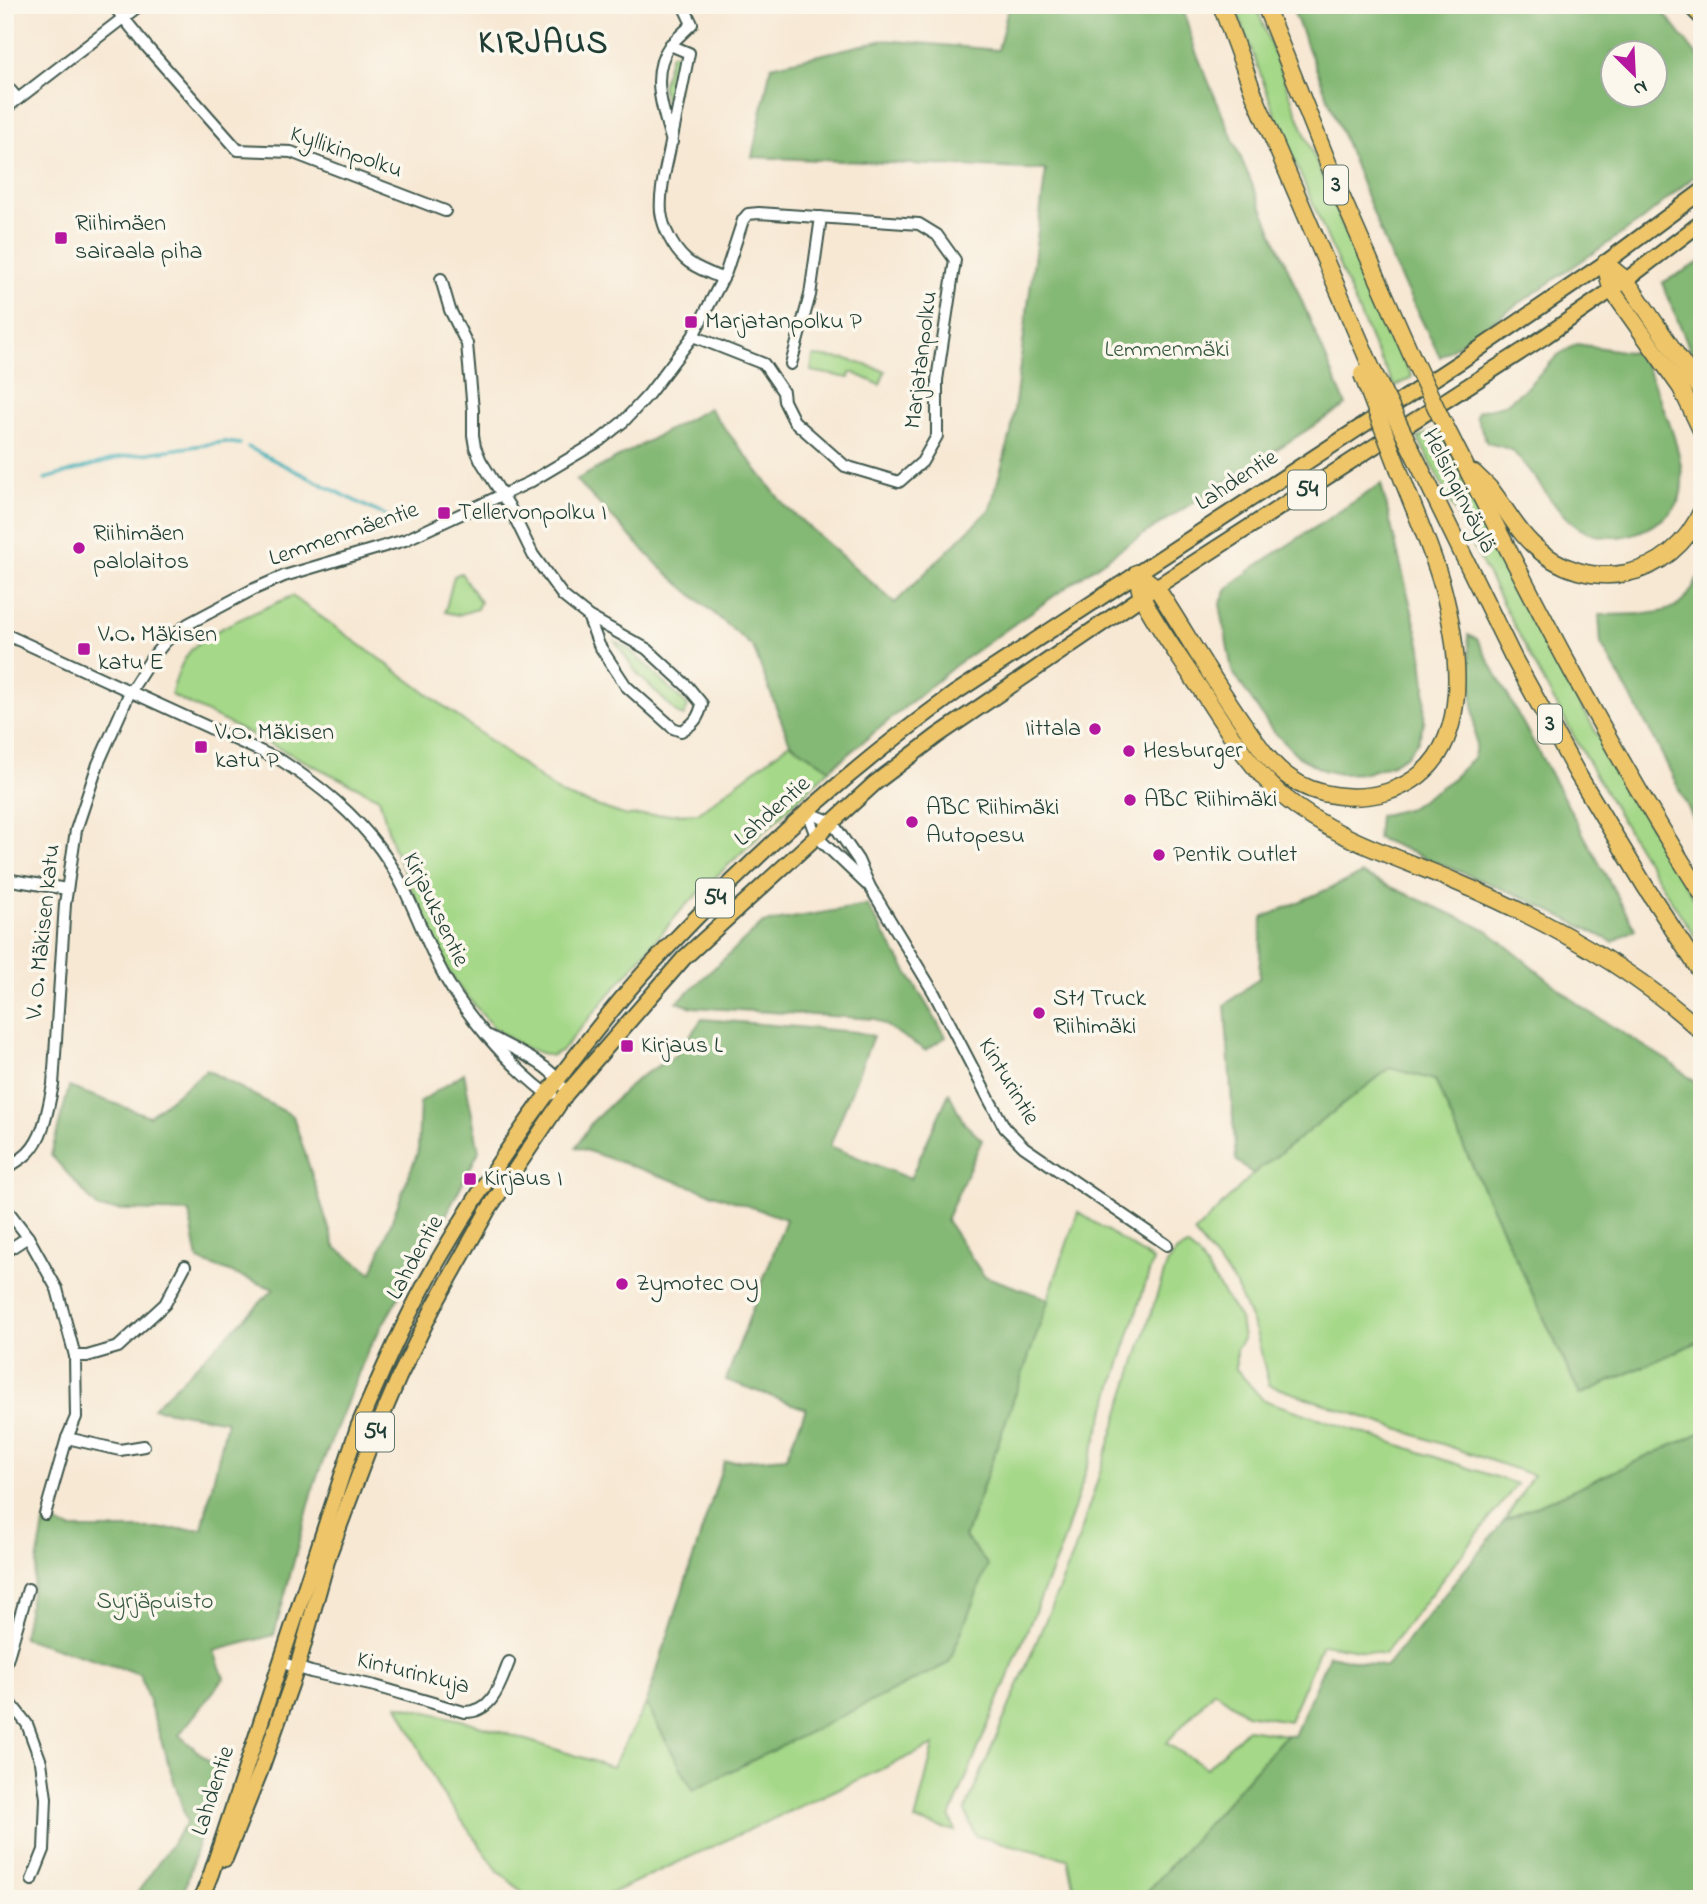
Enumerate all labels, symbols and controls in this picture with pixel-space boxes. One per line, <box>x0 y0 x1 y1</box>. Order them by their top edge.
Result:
district label: KIRJAUS <box>479 21 609 68</box>
north arrow <box>1598 38 1668 108</box>
text: N <box>1628 72 1651 102</box>
street label: Kyllikinpolku <box>285 117 407 190</box>
road number: 3 <box>1324 166 1348 204</box>
place label: Riihimäen sairaala piha <box>75 207 203 270</box>
marker: Riihimäen sairaala piha <box>53 230 69 246</box>
street label: Marjatanpolku <box>896 289 948 431</box>
place label: Marjatanpolku P <box>705 305 863 340</box>
marker: Marjatanpolku P <box>683 314 699 330</box>
park label: Lemmenmäki <box>1104 333 1230 368</box>
street label: Helsinginväylä <box>1411 423 1504 560</box>
street label: Lahdentie <box>1189 441 1286 521</box>
road number: 54 <box>1288 470 1326 510</box>
street label: Lemmenmäentie <box>265 493 424 577</box>
place label: Tellervonpolku I <box>458 496 607 531</box>
marker: Tellervonpolku I <box>436 505 452 521</box>
place label: Riihimäen palolaitos <box>93 517 189 580</box>
marker: Riihimäen palolaitos <box>71 540 87 556</box>
place label: V.O. Mäkisen katu E <box>97 618 217 681</box>
marker: V.O. Mäkisen katu E <box>76 641 92 657</box>
road number: 3 <box>1538 704 1562 744</box>
place label: Iittala <box>1025 712 1081 747</box>
place label: V.O. Mäkisen katu P <box>214 716 334 779</box>
marker: Iittala <box>1087 721 1103 737</box>
place label: Hesburger <box>1143 734 1243 769</box>
marker: V.O. Mäkisen katu P <box>193 739 209 755</box>
marker: Hesburger <box>1121 743 1137 759</box>
street label: Lahdentie <box>727 768 819 856</box>
place label: ABC Riihimäki <box>1144 783 1277 818</box>
place label: ABC Riihimäki Autopesu <box>926 791 1059 854</box>
marker: ABC Riihimäki <box>1122 792 1138 808</box>
marker: ABC Riihimäki Autopesu <box>904 814 920 830</box>
place label: Pentik Outlet <box>1173 838 1297 873</box>
street label: V. O. Mäkisen katu <box>17 842 71 1023</box>
street label: Kirjauksentie <box>392 847 478 973</box>
marker: Pentik Outlet <box>1151 847 1167 863</box>
road number: 54 <box>696 878 734 917</box>
place label: St1 Truck Riihimäki <box>1053 982 1147 1045</box>
marker: St1 Truck Riihimäki <box>1031 1005 1047 1021</box>
place label: Kirjaus L <box>641 1029 723 1064</box>
street label: Kinturintie <box>968 1032 1048 1132</box>
marker: Kirjaus L <box>619 1038 635 1054</box>
place label: Kirjaus I <box>484 1162 563 1197</box>
marker: Kirjaus I <box>462 1171 478 1187</box>
street label: Lahdentie <box>378 1209 454 1307</box>
place label: Zymotec Oy <box>636 1267 759 1303</box>
marker: Zymotec Oy <box>614 1276 630 1292</box>
road number: 54 <box>356 1413 394 1452</box>
park label: Syrjäpuisto <box>97 1585 213 1621</box>
street label: Kinturinkuja <box>353 1643 473 1705</box>
street label: Lahdentie <box>183 1741 245 1840</box>

